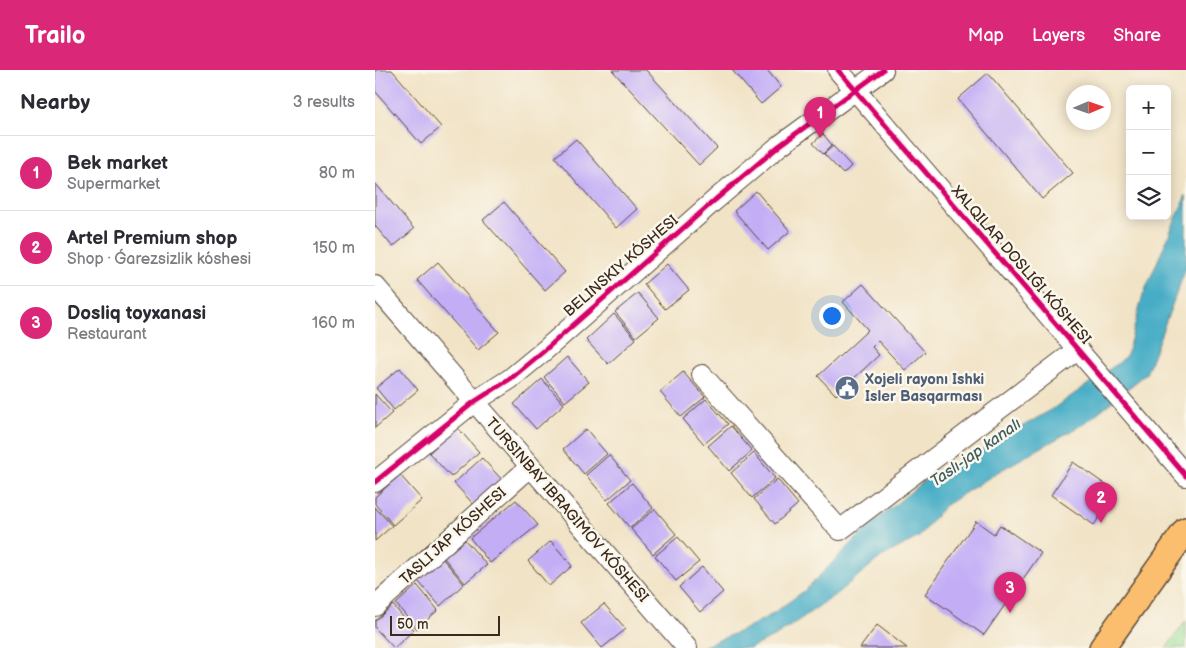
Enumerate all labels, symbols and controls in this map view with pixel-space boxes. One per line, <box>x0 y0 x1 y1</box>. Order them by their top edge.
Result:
text: Trailo <box>25 21 85 50</box>
text: Map <box>968 25 1004 46</box>
text: Layers <box>1032 25 1085 46</box>
text: Share <box>1113 25 1161 46</box>
north arrow <box>1066 85 1111 130</box>
map controls <box>1126 85 1171 220</box>
button: + <box>1126 85 1171 130</box>
text: Nearby <box>20 90 90 115</box>
text: 3 results <box>293 93 355 112</box>
pin: 1 <box>804 97 836 138</box>
button: − <box>1126 130 1171 175</box>
text: Bek market <box>67 152 168 175</box>
text: 1 <box>33 164 39 183</box>
text: 80 m <box>319 164 355 183</box>
text: Supermarket <box>67 175 160 194</box>
button: layers <box>1126 175 1171 220</box>
street label: XALQILAR DOSLIǴI KÓSHESI <box>946 181 1095 348</box>
street label: BELINSKIY KÓSHESI <box>560 211 682 321</box>
text: Artel Premium shop <box>67 227 237 250</box>
text: 2 <box>31 239 41 258</box>
text: 150 m <box>313 239 355 258</box>
text: Shop · Ǵarezsizlik kóshesi <box>67 250 251 269</box>
text: Dosliq toyxanasi <box>67 302 206 325</box>
your location <box>819 303 845 329</box>
text: 3 <box>31 314 41 333</box>
text: 160 m <box>312 314 355 333</box>
text: Restaurant <box>67 325 147 344</box>
place label: Xojeli rayonı Ishki Isler Basqarması <box>865 370 984 406</box>
public building icon: Xojeli rayonı Ishki Isler Basqarması <box>834 375 860 401</box>
street label: TURSINBAY IBRAGIMOV KÓSHESI <box>481 414 653 607</box>
water label: Taslı-jap kanalı <box>927 415 1025 491</box>
pin: 2 <box>1085 482 1117 523</box>
street label: TASLI JAP KÓSHESI <box>396 483 510 589</box>
pin: 3 <box>994 572 1026 613</box>
scale bar <box>390 613 500 636</box>
text: 50 m <box>397 616 429 633</box>

